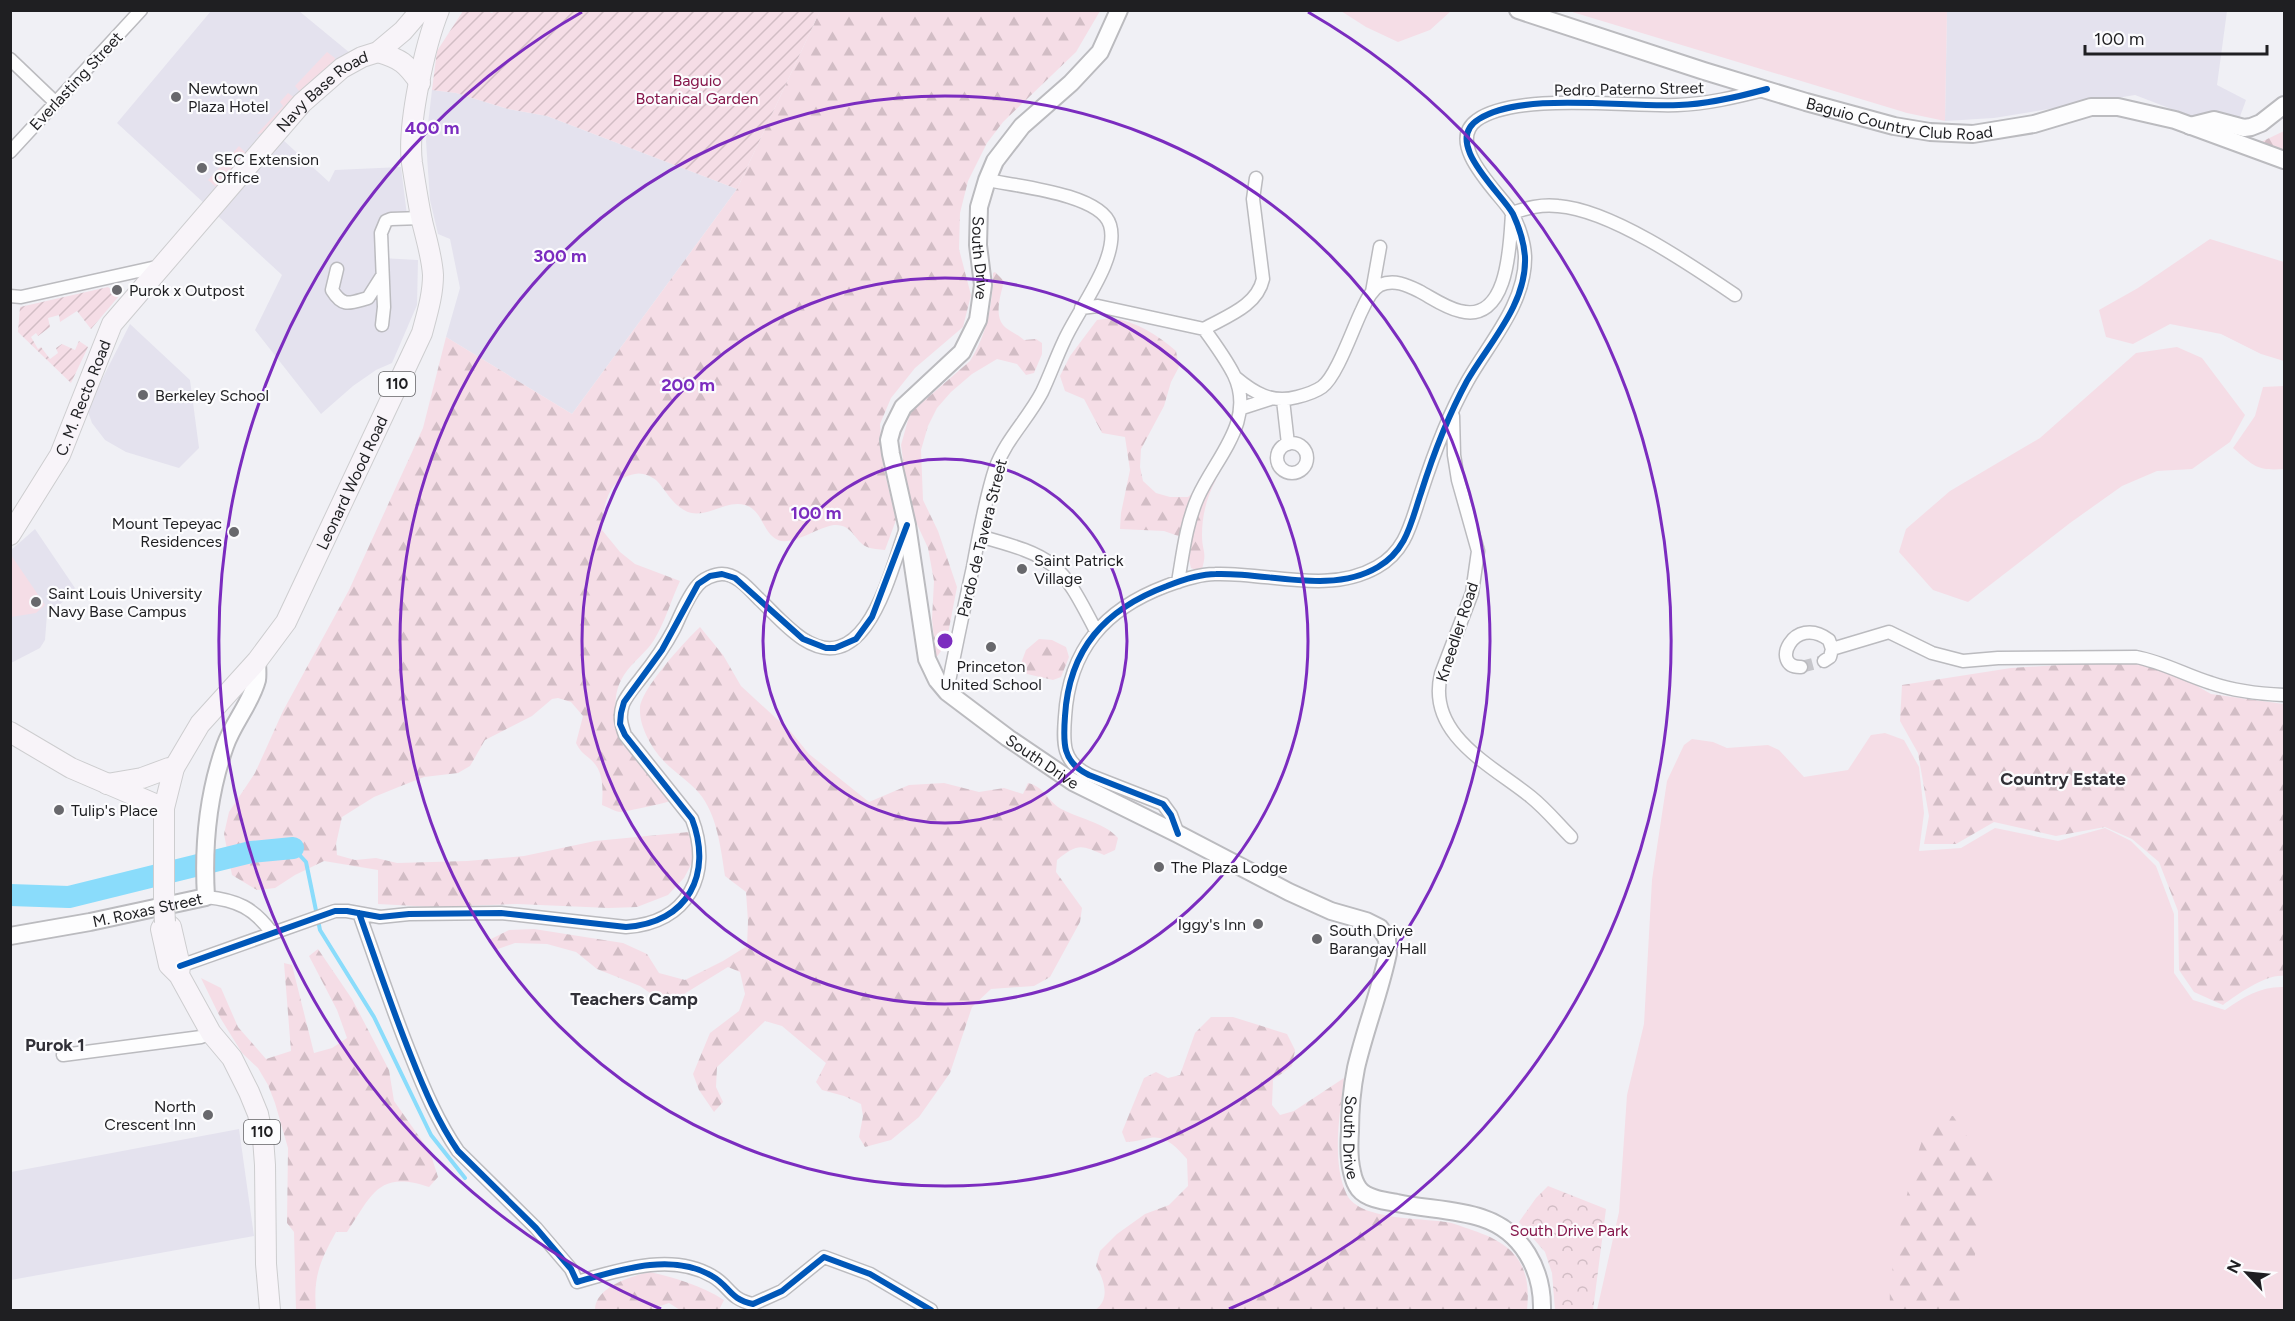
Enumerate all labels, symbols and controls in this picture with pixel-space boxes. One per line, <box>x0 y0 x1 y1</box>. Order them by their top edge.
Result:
scale bar <box>2085 18 2266 56</box>
street label: Everlasting Street <box>26 28 126 134</box>
text: 100 m <box>2094 28 2144 50</box>
street label: Navy Base Road <box>272 46 370 136</box>
park label: Baguio Botanical Garden <box>636 71 759 108</box>
street label: Pedro Paterno Street <box>1554 78 1704 100</box>
place label: Newtown Plaza Hotel <box>188 79 268 116</box>
marker: Newtown Plaza Hotel <box>169 90 183 104</box>
street label: Baguio Country Club Road <box>1804 93 1994 144</box>
text: 400 m <box>405 117 459 139</box>
place label: SEC Extension Office <box>214 150 319 187</box>
marker: SEC Extension Office <box>195 161 209 175</box>
street label: South Drive <box>968 216 993 301</box>
text: 300 m <box>533 245 587 267</box>
place label: Purok x Outpost <box>129 281 245 300</box>
marker: Purok x Outpost <box>110 283 124 297</box>
street label: C. M. Recto Road <box>51 337 114 458</box>
road number: 110 <box>379 372 415 396</box>
text: 200 m <box>661 374 715 396</box>
place label: Berkeley School <box>155 386 269 405</box>
marker: Berkeley School <box>136 388 150 402</box>
street label: Leonard Wood Road <box>312 413 391 553</box>
street label: Pardo de Tavera Street <box>953 457 1011 619</box>
text: 100 m <box>791 502 841 524</box>
place label: Mount Tepeyac Residences <box>112 514 222 551</box>
marker: Mount Tepeyac Residences <box>227 525 241 539</box>
place label: Saint Patrick Village <box>1034 551 1124 588</box>
marker: Saint Patrick Village <box>1015 562 1029 576</box>
street label: Kneedler Road <box>1432 580 1482 684</box>
place label: Saint Louis University Navy Base Campus <box>48 584 203 621</box>
marker: Saint Louis University Navy Base Campus <box>29 595 43 609</box>
centre of rings <box>935 631 955 651</box>
marker: Princeton United School <box>984 640 998 654</box>
place label: Princeton United School <box>940 657 1042 694</box>
street label: South Drive <box>1002 730 1082 793</box>
district label: Country Estate <box>2000 768 2126 790</box>
place label: Tulip's Place <box>71 801 158 820</box>
marker: Tulip's Place <box>52 803 66 817</box>
place label: The Plaza Lodge <box>1171 858 1288 877</box>
marker: The Plaza Lodge <box>1152 860 1166 874</box>
street label: M. Roxas Street <box>91 889 204 931</box>
place label: Iggy's Inn <box>1178 915 1246 934</box>
marker: Iggy's Inn <box>1251 917 1265 931</box>
place label: South Drive Barangay Hall <box>1329 921 1426 958</box>
marker: South Drive Barangay Hall <box>1310 932 1324 946</box>
district label: Teachers Camp <box>570 988 698 1010</box>
district label: Purok 1 <box>25 1034 85 1056</box>
street label: South Drive <box>1340 1095 1363 1182</box>
place label: North Crescent Inn <box>104 1097 196 1134</box>
marker: North Crescent Inn <box>201 1108 215 1122</box>
road number: 110 <box>244 1120 280 1144</box>
park label: South Drive Park <box>1510 1221 1628 1240</box>
north arrow <box>2217 1243 2277 1303</box>
text: N <box>2223 1257 2245 1276</box>

